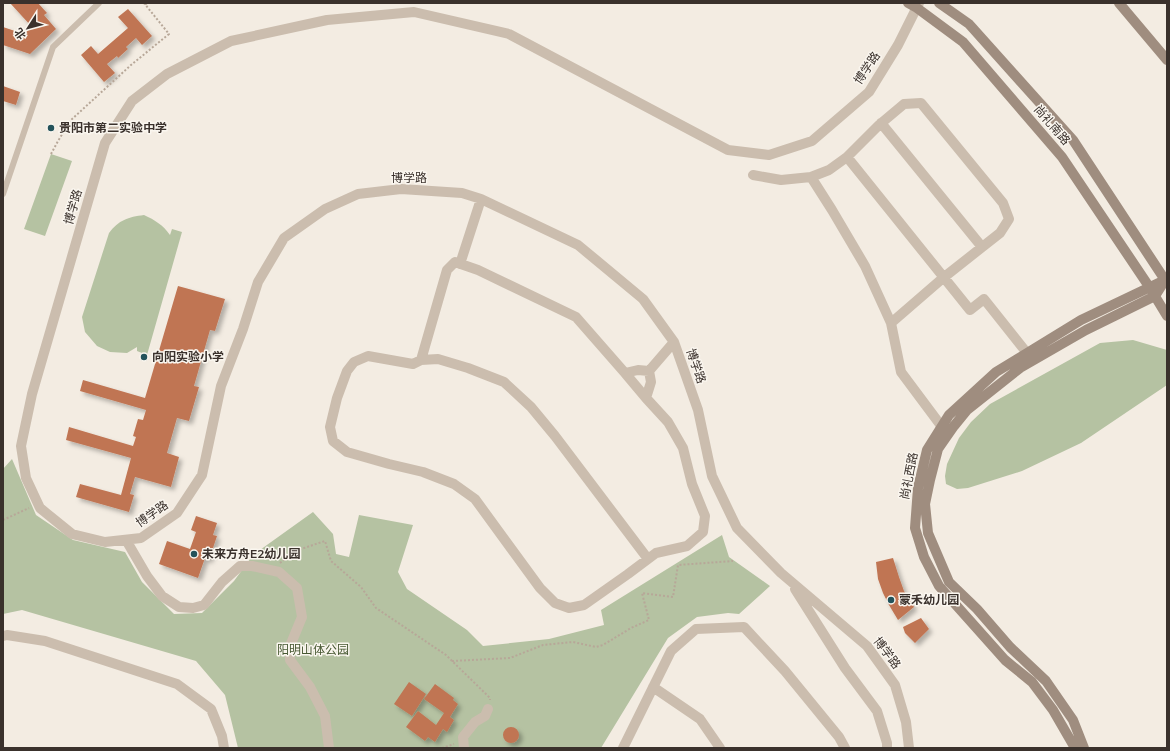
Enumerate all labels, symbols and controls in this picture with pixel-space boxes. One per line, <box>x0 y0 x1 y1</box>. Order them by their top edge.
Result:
north arrow <box>8 8 48 48</box>
text: 北 <box>11 25 29 42</box>
street label: 博学路 <box>850 49 883 87</box>
street label: 尚礼南路 <box>1031 102 1074 148</box>
place label: 贵阳市第二实验中学 <box>59 120 167 135</box>
marker: 贵阳市第二实验中学 <box>46 123 56 133</box>
street label: 博学路 <box>391 170 427 185</box>
street label: 博学路 <box>60 187 85 226</box>
street label: 博学路 <box>684 346 709 385</box>
place label: 向阳实验小学 <box>152 349 224 364</box>
marker: 向阳实验小学 <box>139 352 149 362</box>
street label: 尚礼西路 <box>897 451 920 501</box>
street label: 博学路 <box>133 497 171 530</box>
place label: 未来方舟E2幼儿园 <box>202 546 300 561</box>
marker: 未来方舟E2幼儿园 <box>189 549 199 559</box>
place label: 蒙禾幼儿园 <box>899 592 959 607</box>
marker: 蒙禾幼儿园 <box>886 595 896 605</box>
street label: 博学路 <box>871 634 904 672</box>
park label: 阳明山体公园 <box>277 642 349 657</box>

